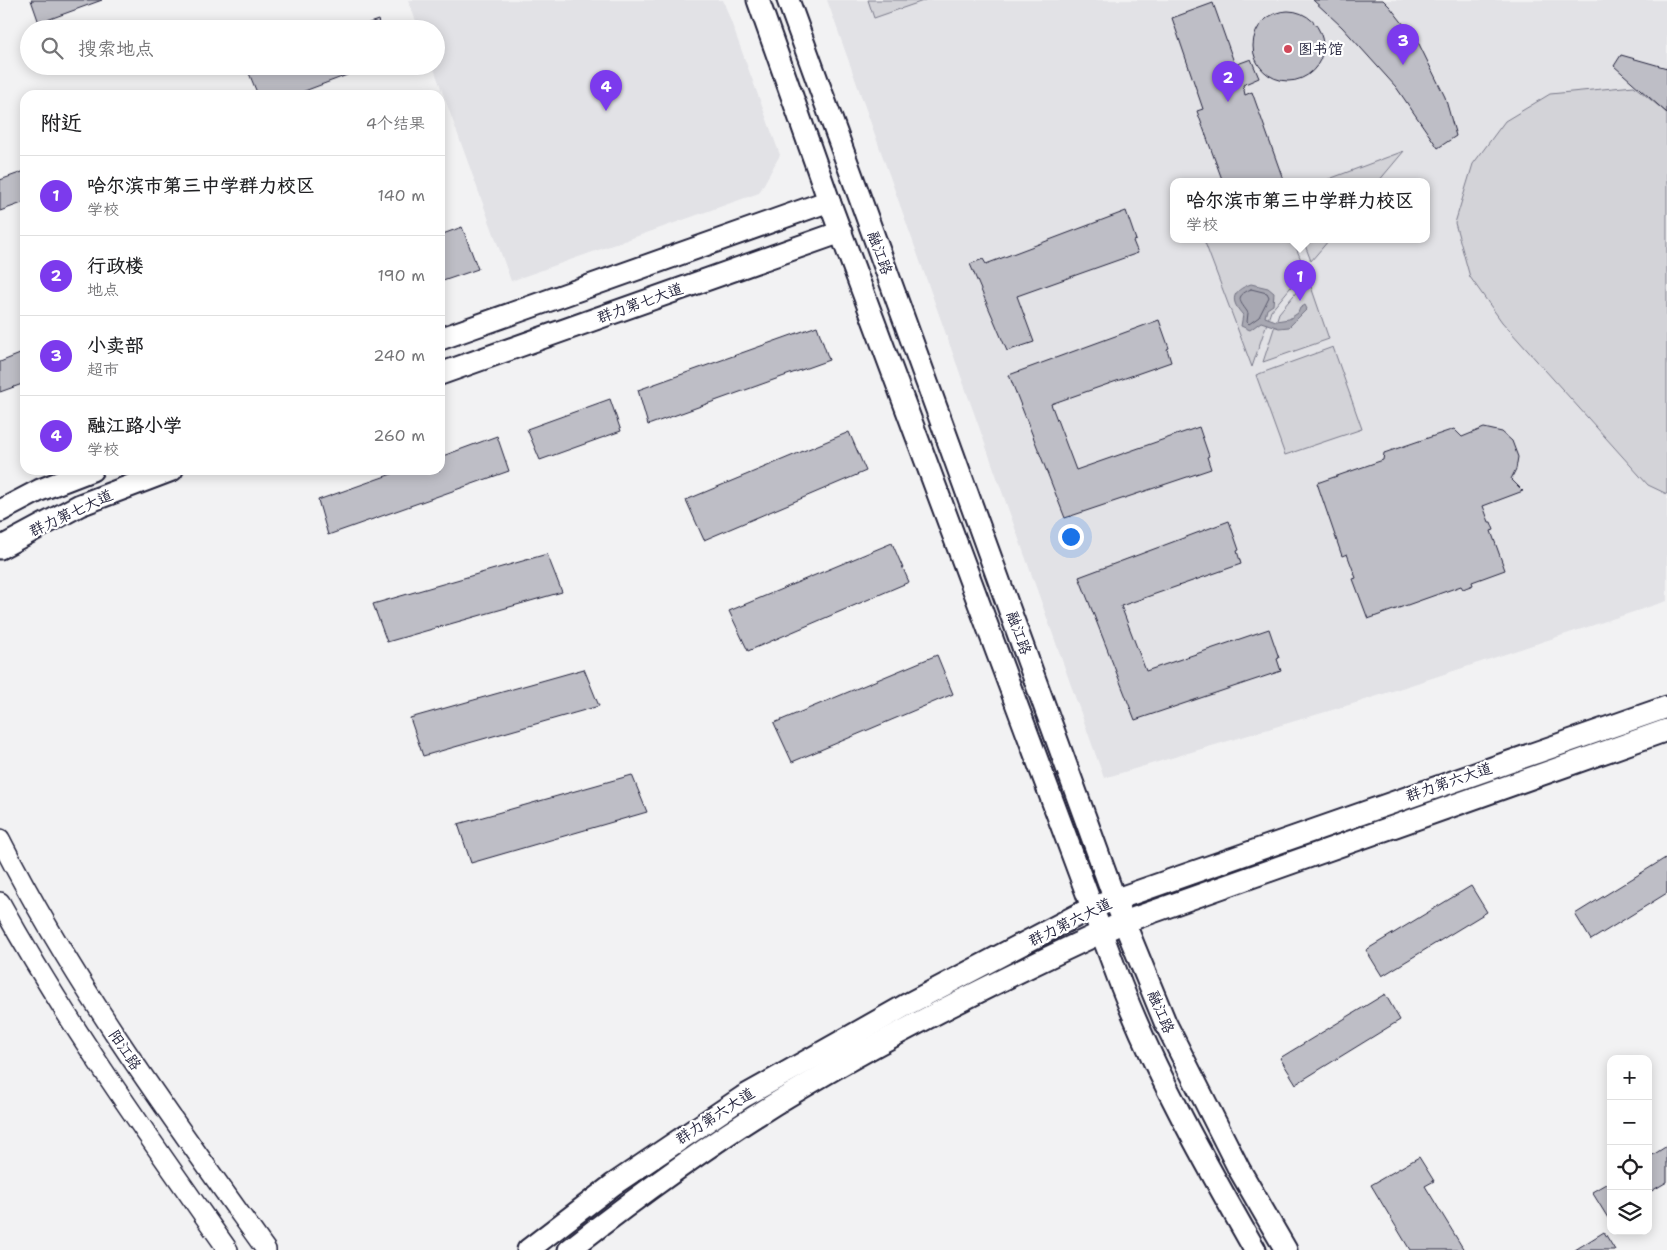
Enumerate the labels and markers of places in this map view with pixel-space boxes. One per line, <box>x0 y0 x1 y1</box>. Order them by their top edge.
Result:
pin: 3 <box>1387 24 1419 65</box>
place label: 图书馆 <box>1298 39 1343 59</box>
marker: 图书馆 <box>1282 43 1294 55</box>
pin: 2 <box>1212 61 1244 102</box>
pin: 4 <box>590 70 622 111</box>
pin: 1 <box>1284 260 1316 301</box>

